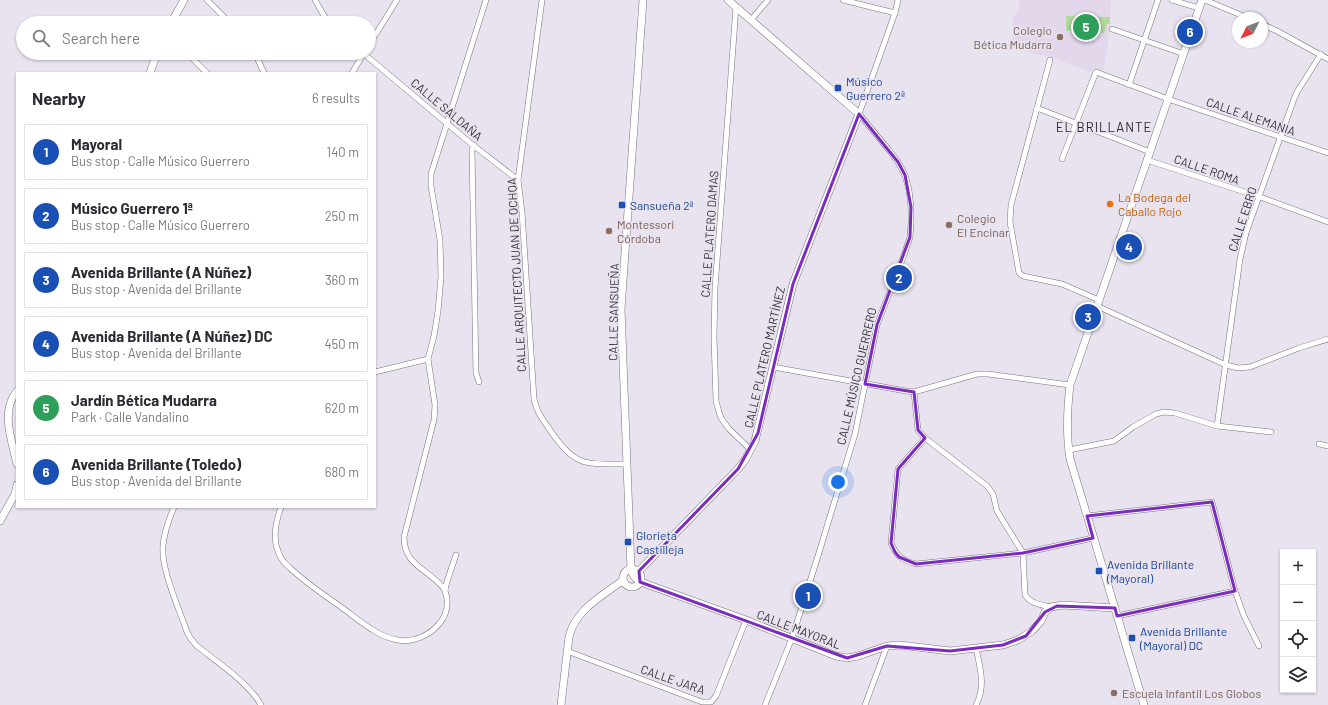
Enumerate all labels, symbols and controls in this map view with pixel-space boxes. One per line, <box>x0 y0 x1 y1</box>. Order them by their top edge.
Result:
pin: 5 <box>1073 12 1099 42</box>
north arrow <box>1232 12 1268 48</box>
search box <box>16 16 376 60</box>
pin: 6 <box>1177 17 1203 47</box>
place label: Colegio Bética Mudarra <box>973 23 1052 51</box>
icon: search <box>30 27 52 49</box>
text: Search here <box>62 29 140 47</box>
marker: Colegio Bética Mudarra <box>1055 32 1065 42</box>
place label: Músico Guerrero 2ª <box>846 74 905 102</box>
street label: CALLE SALDAÑA <box>408 75 486 143</box>
marker: Músico Guerrero 2ª <box>833 83 843 93</box>
text: Nearby <box>32 88 86 108</box>
text: 6 results <box>312 90 360 106</box>
street label: CALLE ALEMANIA <box>1204 94 1298 138</box>
district label: EL BRILLANTE <box>1056 119 1152 135</box>
text: Mayoral <box>71 135 122 153</box>
text: 1 <box>44 144 48 160</box>
text: 140 m <box>327 144 359 160</box>
street label: CALLE ROMA <box>1172 151 1242 187</box>
text: Bus stop · Calle Músico Guerrero <box>71 153 250 169</box>
street label: CALLE PLATERO DAMAS <box>698 170 720 298</box>
street label: CALLE ARQUITECTO JUAN DE OCHOA <box>504 178 528 372</box>
street label: CALLE EBRO <box>1225 185 1259 253</box>
place label: La Bodega del Caballo Rojo <box>1118 190 1191 218</box>
place label: Sansueña 2ª <box>630 198 694 212</box>
text: Músico Guerrero 1ª <box>71 199 193 217</box>
marker: La Bodega del Caballo Rojo <box>1105 199 1115 209</box>
marker: Sansueña 2ª <box>617 200 627 210</box>
text: 2 <box>42 208 50 224</box>
text: 250 m <box>325 208 359 224</box>
place label: Colegio El Encinar <box>957 211 1010 239</box>
text: Bus stop · Calle Músico Guerrero <box>71 217 250 233</box>
place label: Montessori Córdoba <box>617 217 674 245</box>
marker: Colegio El Encinar <box>944 220 954 230</box>
marker: Montessori Córdoba <box>604 226 614 236</box>
pin: 4 <box>1116 232 1142 262</box>
text: Avenida Brillante (A Núñez) <box>71 263 251 281</box>
street label: CALLE SANSUEÑA <box>605 263 621 361</box>
pin: 2 <box>886 263 912 293</box>
text: 3 <box>42 272 50 288</box>
text: 360 m <box>325 272 359 288</box>
text: Bus stop · Avenida del Brillante <box>71 281 242 297</box>
street label: CALLE PLATERO MARTÍNEZ <box>741 285 787 429</box>
pin: 3 <box>1075 302 1101 332</box>
street label: CALLE MÚSICO GUERRERO <box>833 306 879 446</box>
text: Avenida Brillante (A Núñez) DC <box>71 327 273 345</box>
text: 4 <box>42 336 50 352</box>
text: 450 m <box>324 336 359 352</box>
text: Bus stop · Avenida del Brillante <box>71 345 242 361</box>
text: Jardín Bética Mudarra <box>71 391 217 409</box>
text: 5 <box>42 400 50 416</box>
text: 620 m <box>325 400 359 416</box>
text: Park · Calle Vandalino <box>71 409 189 425</box>
text: Avenida Brillante (Toledo) <box>71 455 241 473</box>
text: 6 <box>43 464 49 480</box>
text: 680 m <box>325 464 359 480</box>
your location <box>828 472 848 492</box>
text: Bus stop · Avenida del Brillante <box>71 473 242 489</box>
place label: Glorieta Castilleja <box>636 528 684 556</box>
marker: Glorieta Castilleja <box>623 537 633 547</box>
map controls <box>1280 549 1316 693</box>
button: + <box>1280 549 1316 585</box>
place label: Avenida Brillante (Mayoral) <box>1106 557 1194 585</box>
marker: Avenida Brillante (Mayoral) <box>1094 566 1104 576</box>
pin: 1 <box>795 581 821 611</box>
button: − <box>1280 585 1316 621</box>
street label: CALLE MAYORAL <box>755 607 843 651</box>
button: locate <box>1280 621 1316 657</box>
place label: Avenida Brillante (Mayoral) DC <box>1139 624 1227 652</box>
marker: Avenida Brillante (Mayoral) DC <box>1127 633 1137 643</box>
button: layers <box>1280 657 1316 693</box>
street label: CALLE JARA <box>639 661 707 697</box>
place label: Escuela Infantil Los Globos <box>1122 686 1261 700</box>
marker: Escuela Infantil Los Globos <box>1109 688 1119 698</box>

